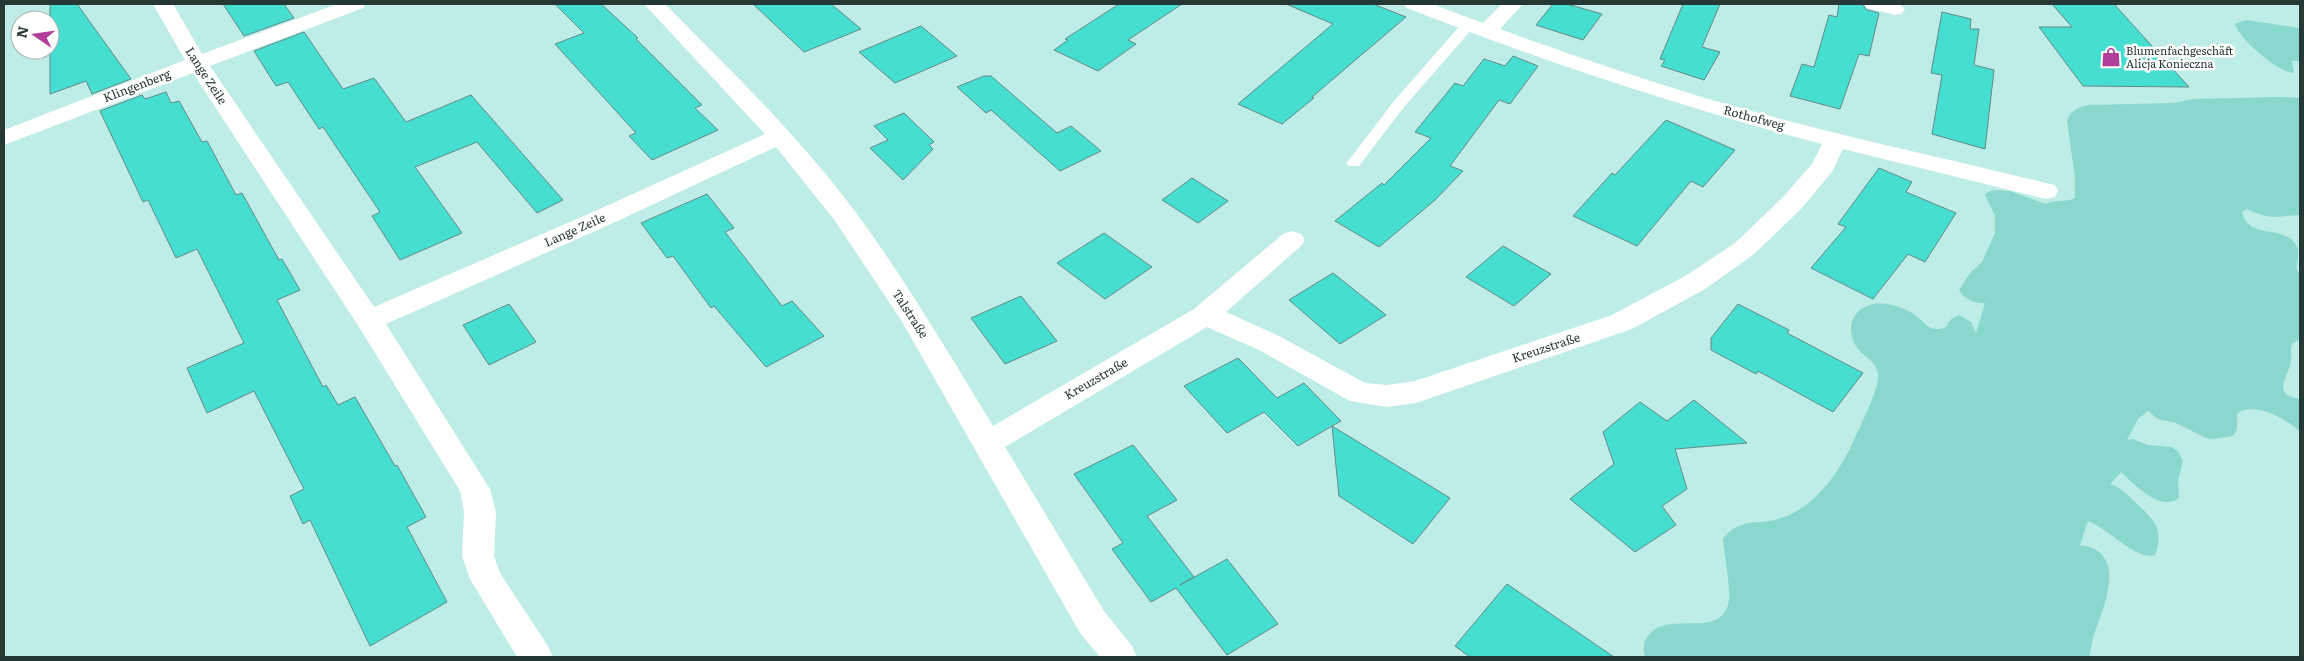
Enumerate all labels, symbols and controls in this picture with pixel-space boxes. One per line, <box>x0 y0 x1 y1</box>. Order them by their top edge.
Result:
north arrow <box>10 10 60 60</box>
text: N <box>10 24 32 40</box>
place label: Blumenfachgeschäft Alicja Konieczna <box>2126 42 2234 71</box>
street label: Lange Zeile <box>182 43 232 108</box>
shop icon: Blumenfachgeschäft Alicja Konieczna <box>2100 46 2122 68</box>
street label: Klingenberg <box>100 64 173 106</box>
street label: Rothofweg <box>1722 100 1787 134</box>
street label: Lange Zeile <box>541 208 608 251</box>
street label: Talstraße <box>888 286 933 341</box>
street label: Kreuzstraße <box>1509 328 1582 367</box>
street label: Kreuzstraße <box>1060 353 1131 404</box>

